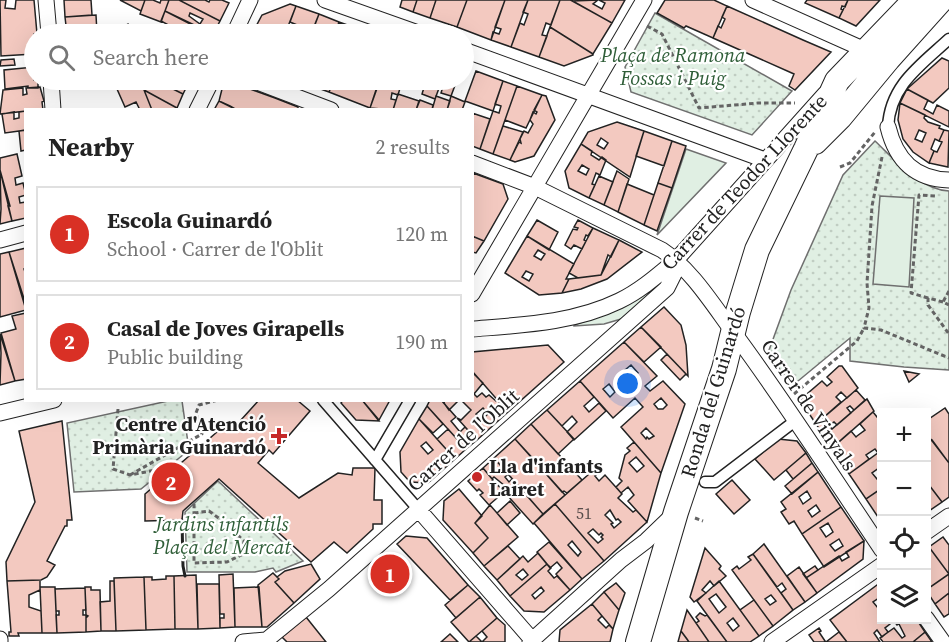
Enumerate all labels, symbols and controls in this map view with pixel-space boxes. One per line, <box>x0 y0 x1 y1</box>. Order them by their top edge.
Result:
search box <box>24 24 474 90</box>
icon: search <box>45 41 78 74</box>
park label: Plaça de Ramona Fossas i Puig <box>599 41 746 92</box>
text: Search here <box>93 42 209 72</box>
street label: Carrer de Teodor Llorente <box>655 88 833 276</box>
text: Nearby <box>48 129 134 165</box>
text: 2 results <box>375 133 450 161</box>
text: Escola Guinardó <box>107 205 272 235</box>
text: 1 <box>64 220 75 248</box>
text: 120 m <box>395 220 448 248</box>
text: School · Carrer de l'Oblit <box>107 235 323 263</box>
street label: Ronda del Guinardó <box>674 303 752 481</box>
text: Casal de Joves Girapells <box>107 313 344 343</box>
text: 2 <box>64 328 75 356</box>
text: 190 m <box>395 328 448 356</box>
street label: Carrer de Vinyals <box>754 334 864 476</box>
text: Public building <box>107 343 243 371</box>
your location <box>613 369 642 398</box>
street label: Carrer de l'Oblit <box>401 382 525 498</box>
map controls <box>877 408 931 624</box>
button: + <box>877 408 931 462</box>
place label: Centre d'Atenció Primària Guinardó <box>92 410 266 461</box>
marker: Centre d'Atenció Primària Guinardó <box>270 427 288 445</box>
place label: Lla d'infants Lairet <box>489 452 603 503</box>
pin: 2 <box>152 460 190 504</box>
button: − <box>877 462 931 516</box>
marker: Lla d'infants Lairet <box>470 470 484 484</box>
house number: 51 <box>576 502 592 524</box>
park label: Jardins infantils Plaça del Mercat <box>152 510 292 561</box>
button: locate <box>877 516 931 570</box>
pin: 1 <box>370 552 410 596</box>
button: layers <box>877 570 931 624</box>

